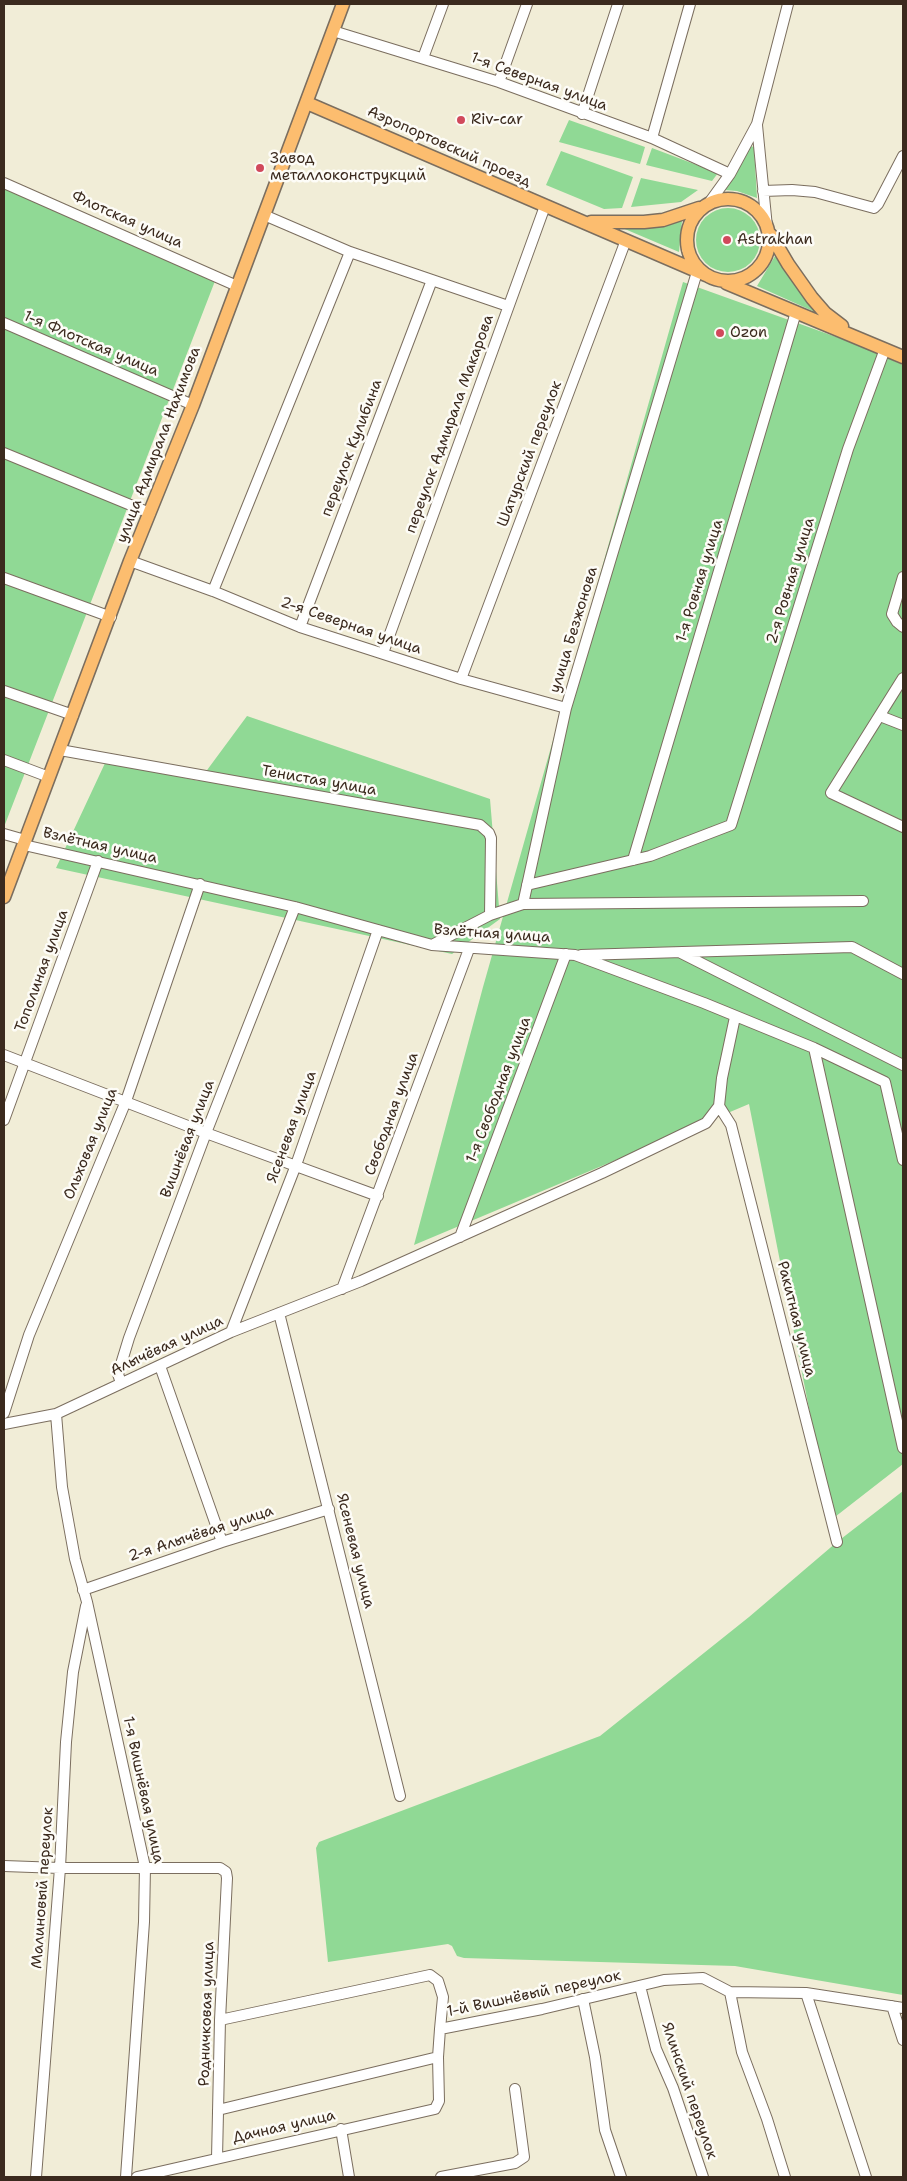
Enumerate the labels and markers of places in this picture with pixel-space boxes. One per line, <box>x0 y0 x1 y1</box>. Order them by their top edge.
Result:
place label: Riv-car <box>471 111 523 129</box>
marker: Riv-car <box>455 114 467 126</box>
place label: Завод металлоконструкций <box>270 150 426 185</box>
marker: Завод металлоконструкций <box>254 162 266 174</box>
place label: Astrakhan <box>737 231 813 249</box>
marker: Astrakhan <box>721 234 733 246</box>
place label: Ozon <box>730 324 767 342</box>
marker: Ozon <box>714 327 726 339</box>

